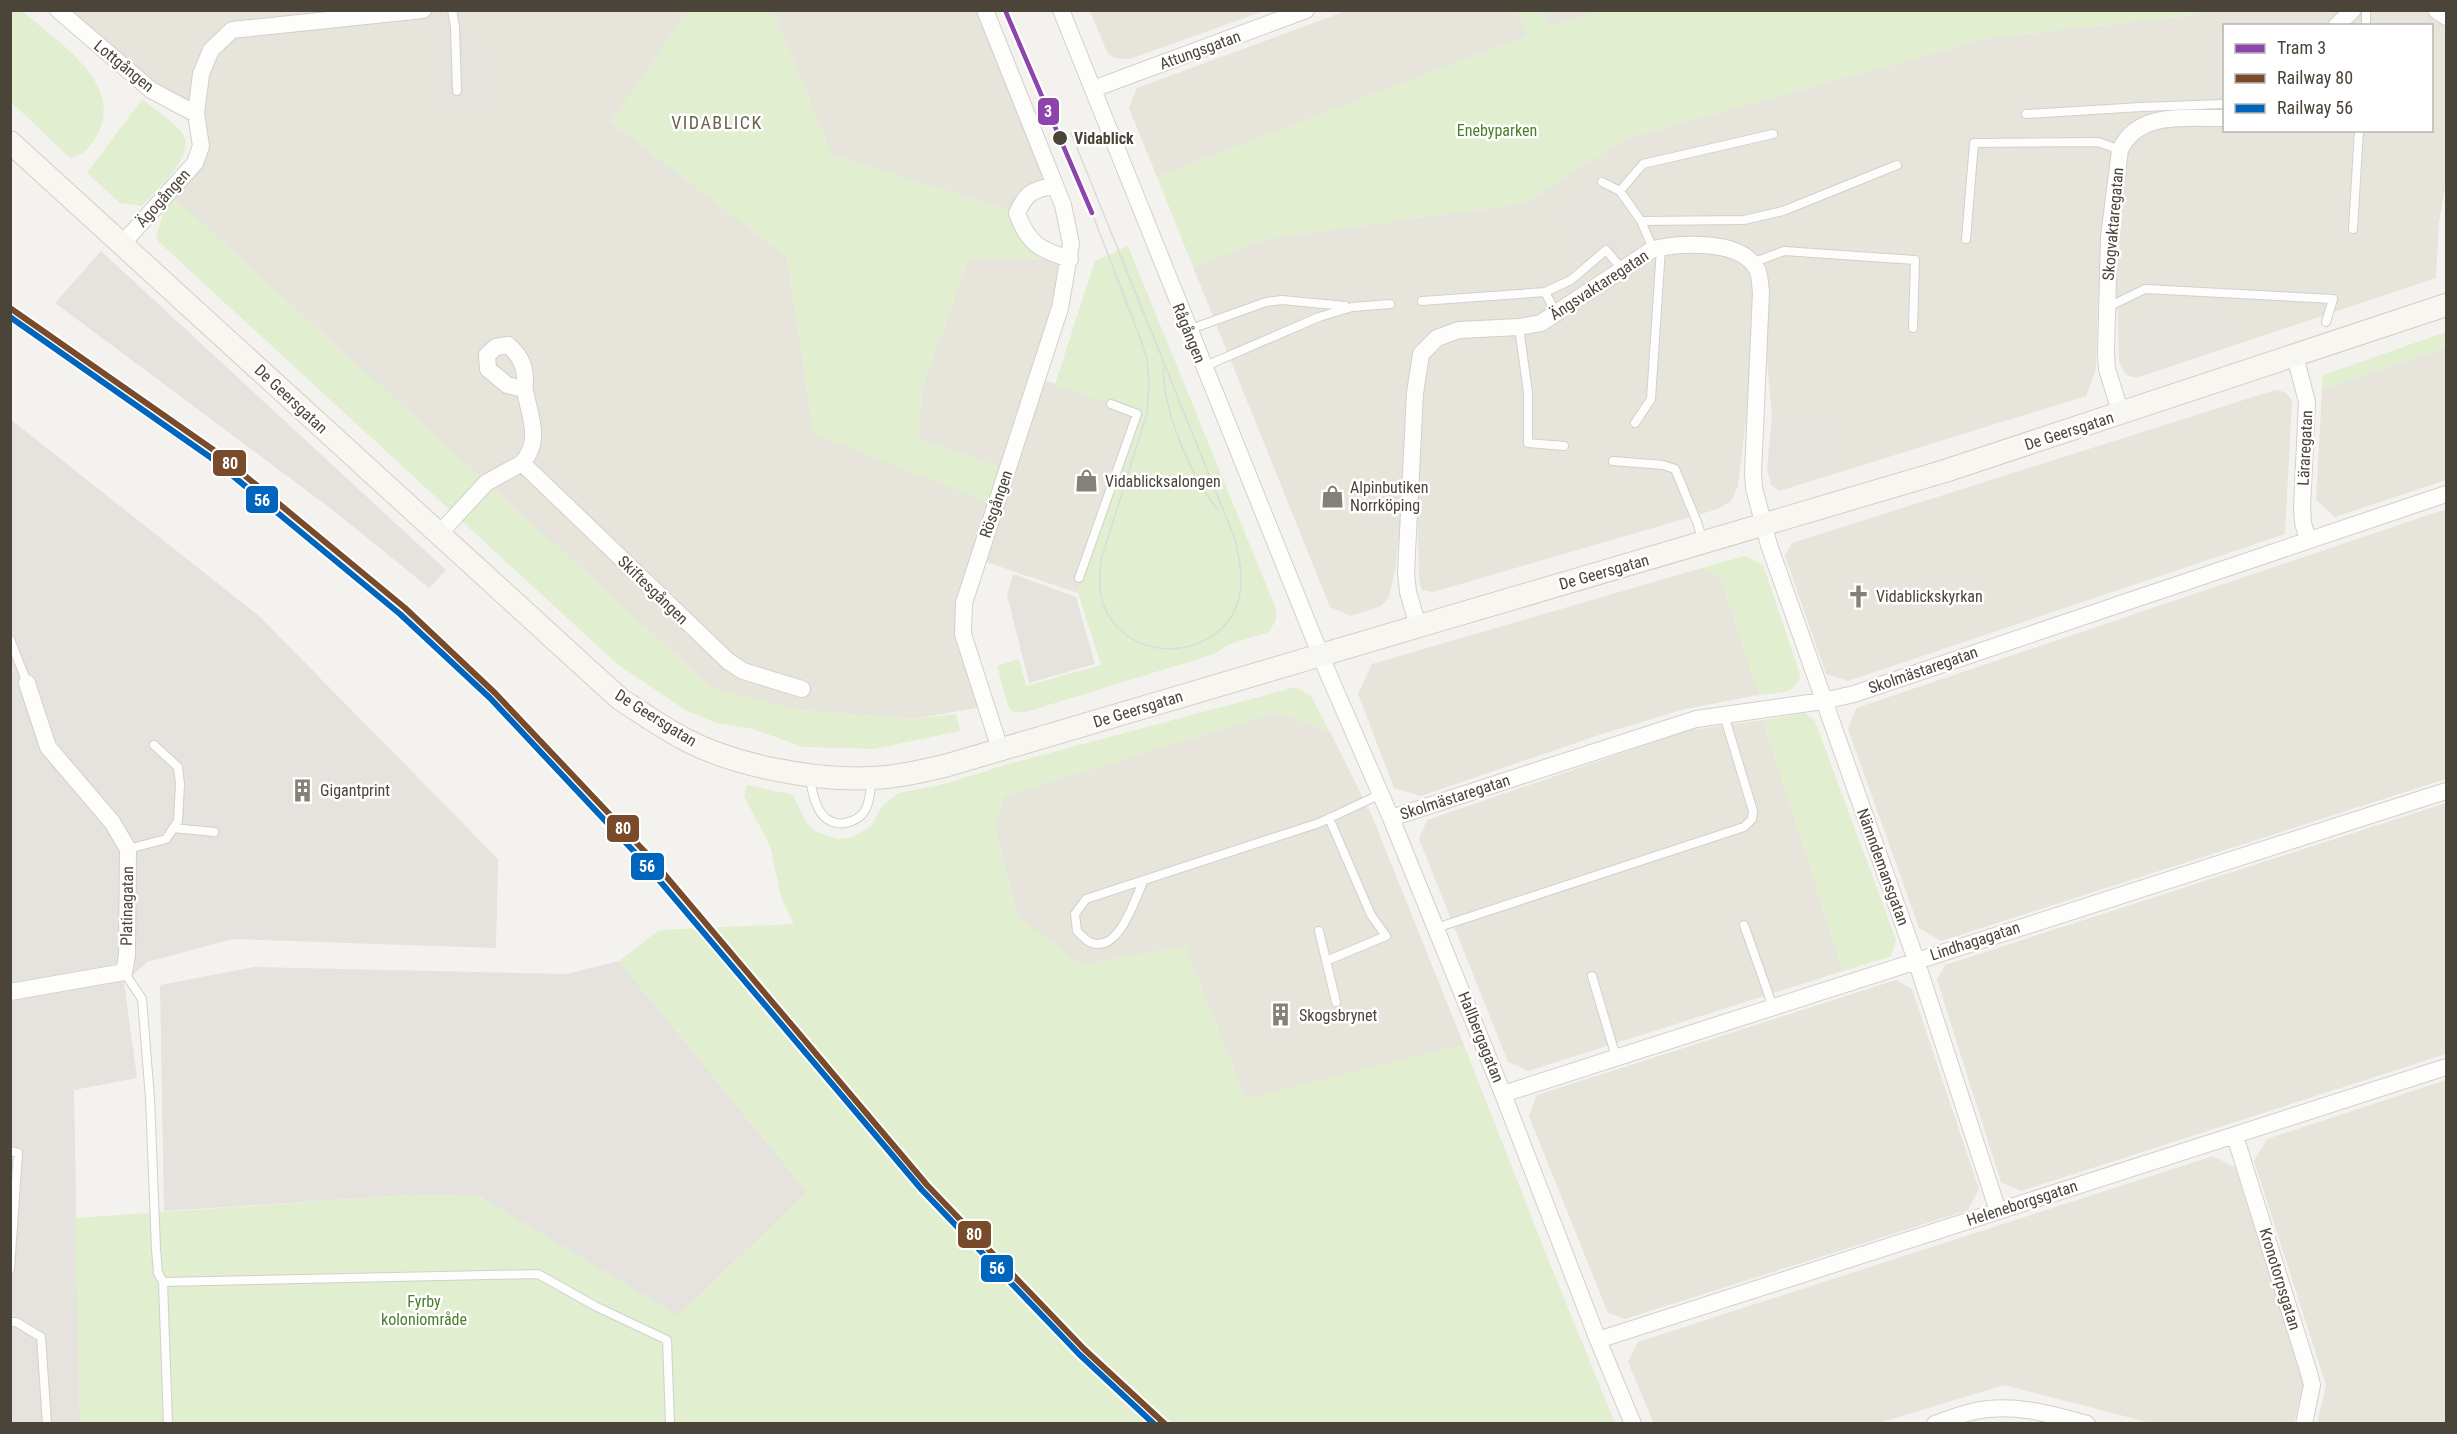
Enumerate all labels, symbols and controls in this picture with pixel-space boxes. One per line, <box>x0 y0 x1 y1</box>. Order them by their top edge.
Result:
legend <box>2223 24 2433 132</box>
street label: Attungsgatan <box>1157 27 1243 73</box>
street label: Lottgången <box>90 36 158 96</box>
text: Tram 3 <box>2277 37 2326 58</box>
text: Railway 80 <box>2277 67 2353 88</box>
line badge: 3 <box>1037 97 1060 126</box>
text: Railway 56 <box>2277 97 2353 118</box>
text: 3 <box>1044 102 1052 121</box>
district label: VIDABLICK <box>671 112 763 133</box>
park label: Enebyparken <box>1457 121 1537 140</box>
marker: Vidablick <box>1051 129 1069 147</box>
place label: Vidablick <box>1074 129 1134 148</box>
street label: Ägogången <box>132 165 194 231</box>
street label: Skogvaktaregatan <box>2099 167 2127 281</box>
street label: Ängsvaktaregatan <box>1546 246 1652 324</box>
street label: Rågången <box>1168 300 1210 366</box>
street label: De Geersgatan <box>251 360 331 438</box>
street label: De Geersgatan <box>2022 408 2116 454</box>
street label: Läraregatan <box>2294 410 2316 486</box>
line badge: 80 <box>212 449 247 477</box>
text: 80 <box>222 454 238 473</box>
street label: Rösgången <box>976 468 1016 540</box>
shop icon: Vidablicksalongen <box>1074 468 1100 494</box>
place label: Vidablicksalongen <box>1105 472 1221 491</box>
place label: Alpinbutiken Norrköping <box>1350 478 1429 515</box>
shop icon: Alpinbutiken Norrköping <box>1319 483 1345 509</box>
line badge: 56 <box>245 485 279 514</box>
text: 56 <box>254 491 270 510</box>
street label: De Geersgatan <box>1557 550 1651 594</box>
street label: Skiftesgången <box>614 552 692 628</box>
church icon: Vidablickskyrkan <box>1845 583 1871 609</box>
place label: Vidablickskyrkan <box>1876 587 1983 606</box>
street label: Skolmästaregatan <box>1866 642 1980 698</box>
street label: De Geersgatan <box>612 685 700 751</box>
street label: De Geersgatan <box>1091 686 1185 732</box>
street label: Skolmästaregatan <box>1398 770 1512 824</box>
building icon: Gigantprint <box>289 777 315 803</box>
place label: Gigantprint <box>320 781 390 800</box>
street label: Nämndemansgatan <box>1853 806 1913 928</box>
line badge: 80 <box>606 814 640 843</box>
text: 80 <box>615 819 631 838</box>
line badge: 56 <box>630 852 665 881</box>
text: 56 <box>639 857 655 876</box>
street label: Platinagatan <box>117 866 137 946</box>
street label: Lindhagagatan <box>1928 917 2022 965</box>
street label: Hallbergagatan <box>1454 989 1508 1085</box>
building icon: Skogsbrynet <box>1268 1002 1294 1028</box>
place label: Skogsbrynet <box>1299 1006 1378 1025</box>
street label: Heleneborgsgatan <box>1964 1176 2080 1230</box>
line badge: 80 <box>957 1220 992 1249</box>
text: 80 <box>966 1225 982 1244</box>
street label: Kronotorpsgatan <box>2255 1226 2305 1332</box>
line badge: 56 <box>980 1254 1014 1283</box>
text: 56 <box>989 1259 1005 1278</box>
park label: Fyrby koloniområde <box>381 1292 467 1329</box>

